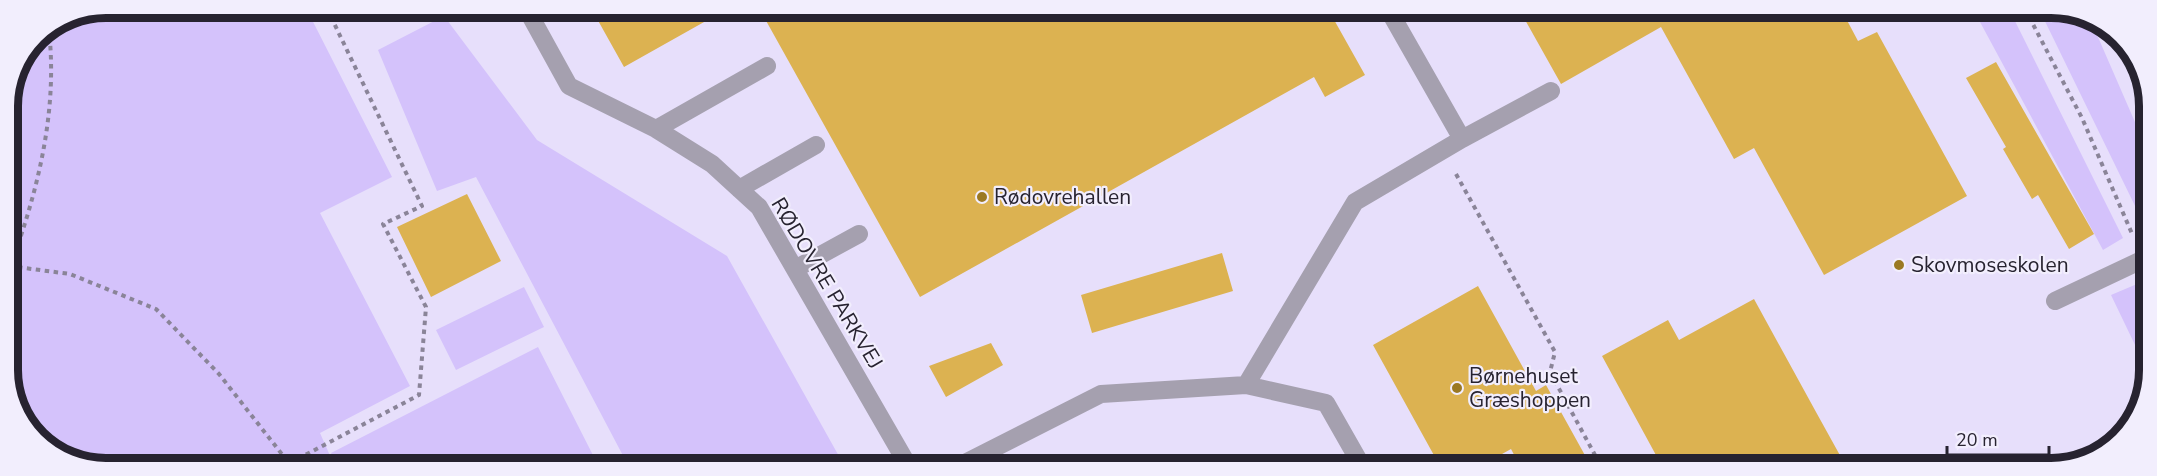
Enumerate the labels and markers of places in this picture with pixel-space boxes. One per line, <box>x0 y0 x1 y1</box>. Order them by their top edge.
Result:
place label: Rødovrehallen <box>994 183 1131 211</box>
marker: Rødovrehallen <box>975 190 989 204</box>
place label: Skovmoseskolen <box>1911 251 2069 279</box>
marker: Skovmoseskolen <box>1892 258 1906 272</box>
place label: Børnehuset Græshoppen <box>1469 362 1591 414</box>
marker: Børnehuset Græshoppen <box>1450 381 1464 395</box>

